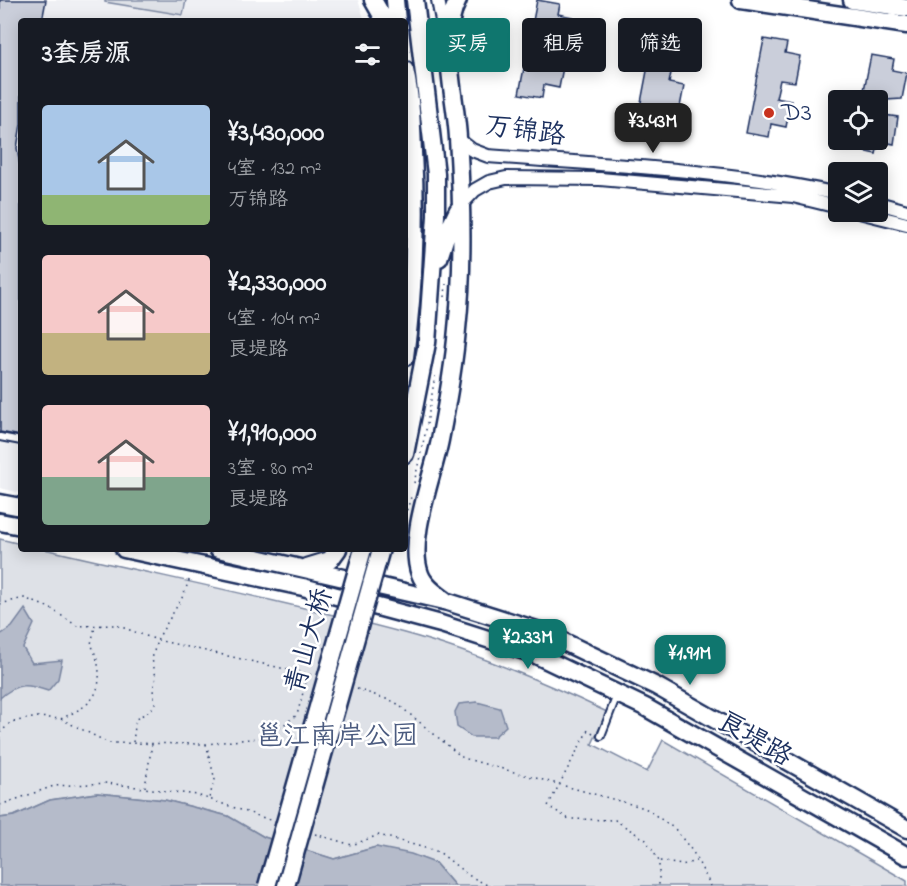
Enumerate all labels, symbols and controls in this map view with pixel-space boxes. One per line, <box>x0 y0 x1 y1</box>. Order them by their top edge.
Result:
chip: 买房 <box>426 18 510 72</box>
chip: 租房 <box>522 18 606 72</box>
chip: 筛选 <box>618 18 702 72</box>
text: 3套房源 <box>42 36 131 74</box>
icon: filters <box>351 38 384 71</box>
map controls <box>828 90 888 222</box>
button: locate <box>828 90 888 150</box>
place label: D3 <box>780 94 812 133</box>
pin: ¥3.43M <box>604 103 702 154</box>
marker: D3 <box>762 106 776 120</box>
street label: 万锦路 <box>482 107 568 157</box>
text: ¥3.43M <box>629 108 677 137</box>
text: ¥3,430,000 <box>228 115 324 153</box>
icon: home <box>90 129 162 201</box>
text: 4室 · 132 m² <box>228 155 322 184</box>
button: layers <box>828 162 888 222</box>
text: 万锦路 <box>228 186 288 215</box>
text: ¥2,330,000 <box>228 265 326 303</box>
icon: home <box>90 279 162 351</box>
text: 4室 · 104 m² <box>228 305 320 334</box>
text: 良堤路 <box>228 336 288 365</box>
text: ¥1,910,000 <box>228 415 316 453</box>
icon: home <box>90 429 162 501</box>
text: 3室 · 80 m² <box>228 455 313 484</box>
text: 良堤路 <box>228 486 288 515</box>
street label: 青山大桥 <box>276 584 344 698</box>
pin: ¥2.33M <box>479 619 577 670</box>
text: ¥2.33M <box>503 624 553 653</box>
pin: ¥1.91M <box>641 635 739 686</box>
text: ¥1.91M <box>669 640 711 669</box>
street label: 良堤路 <box>709 703 799 777</box>
park label: 邕江南岸公园 <box>256 718 418 757</box>

